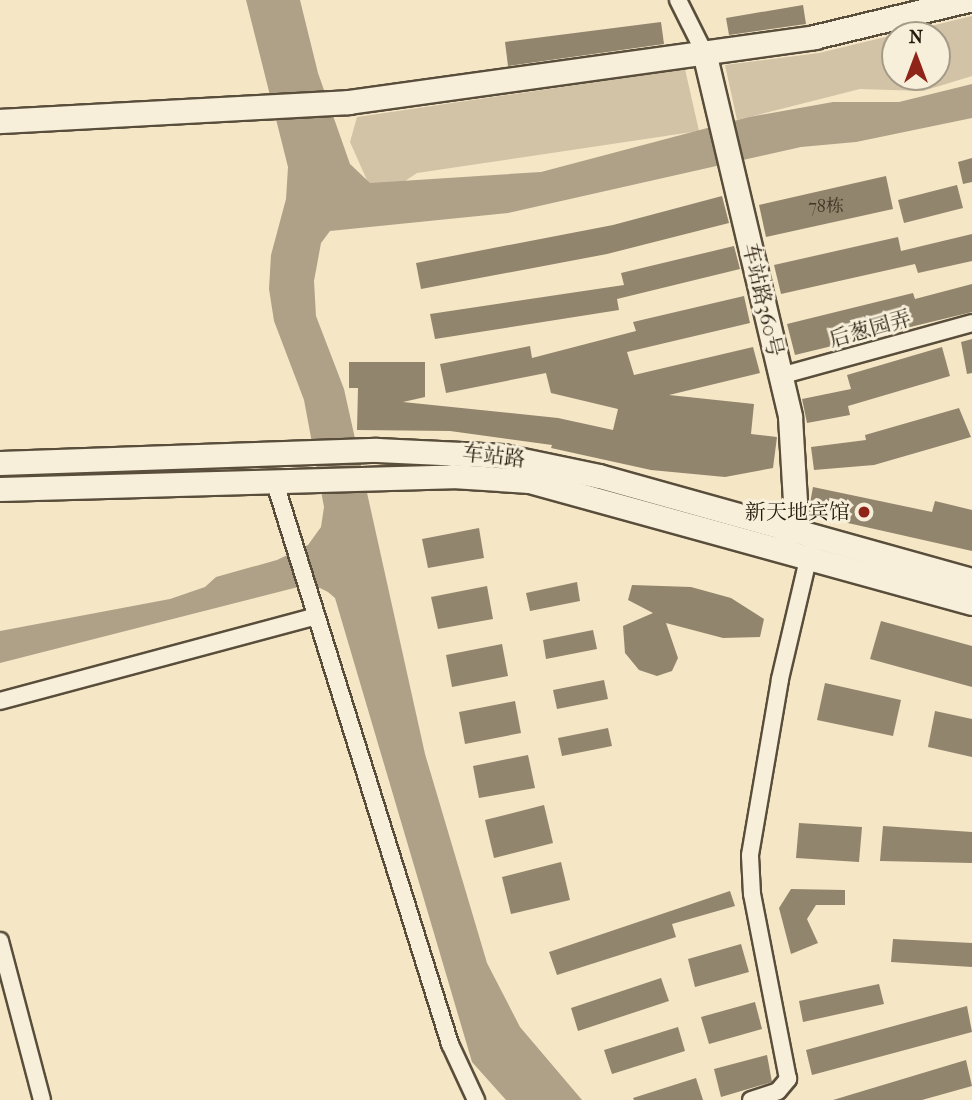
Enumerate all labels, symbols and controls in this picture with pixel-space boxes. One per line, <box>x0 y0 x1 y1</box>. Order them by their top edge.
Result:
north arrow <box>881 21 951 91</box>
text: N <box>909 26 923 48</box>
house number: 78栋 <box>808 196 844 218</box>
street label: 车站路360号 <box>738 241 788 359</box>
street label: 后葱园弄 <box>826 305 914 353</box>
street label: 车站路 <box>461 440 527 472</box>
place label: 新天地宾馆 <box>745 499 850 525</box>
marker: 新天地宾馆 <box>856 504 872 520</box>

